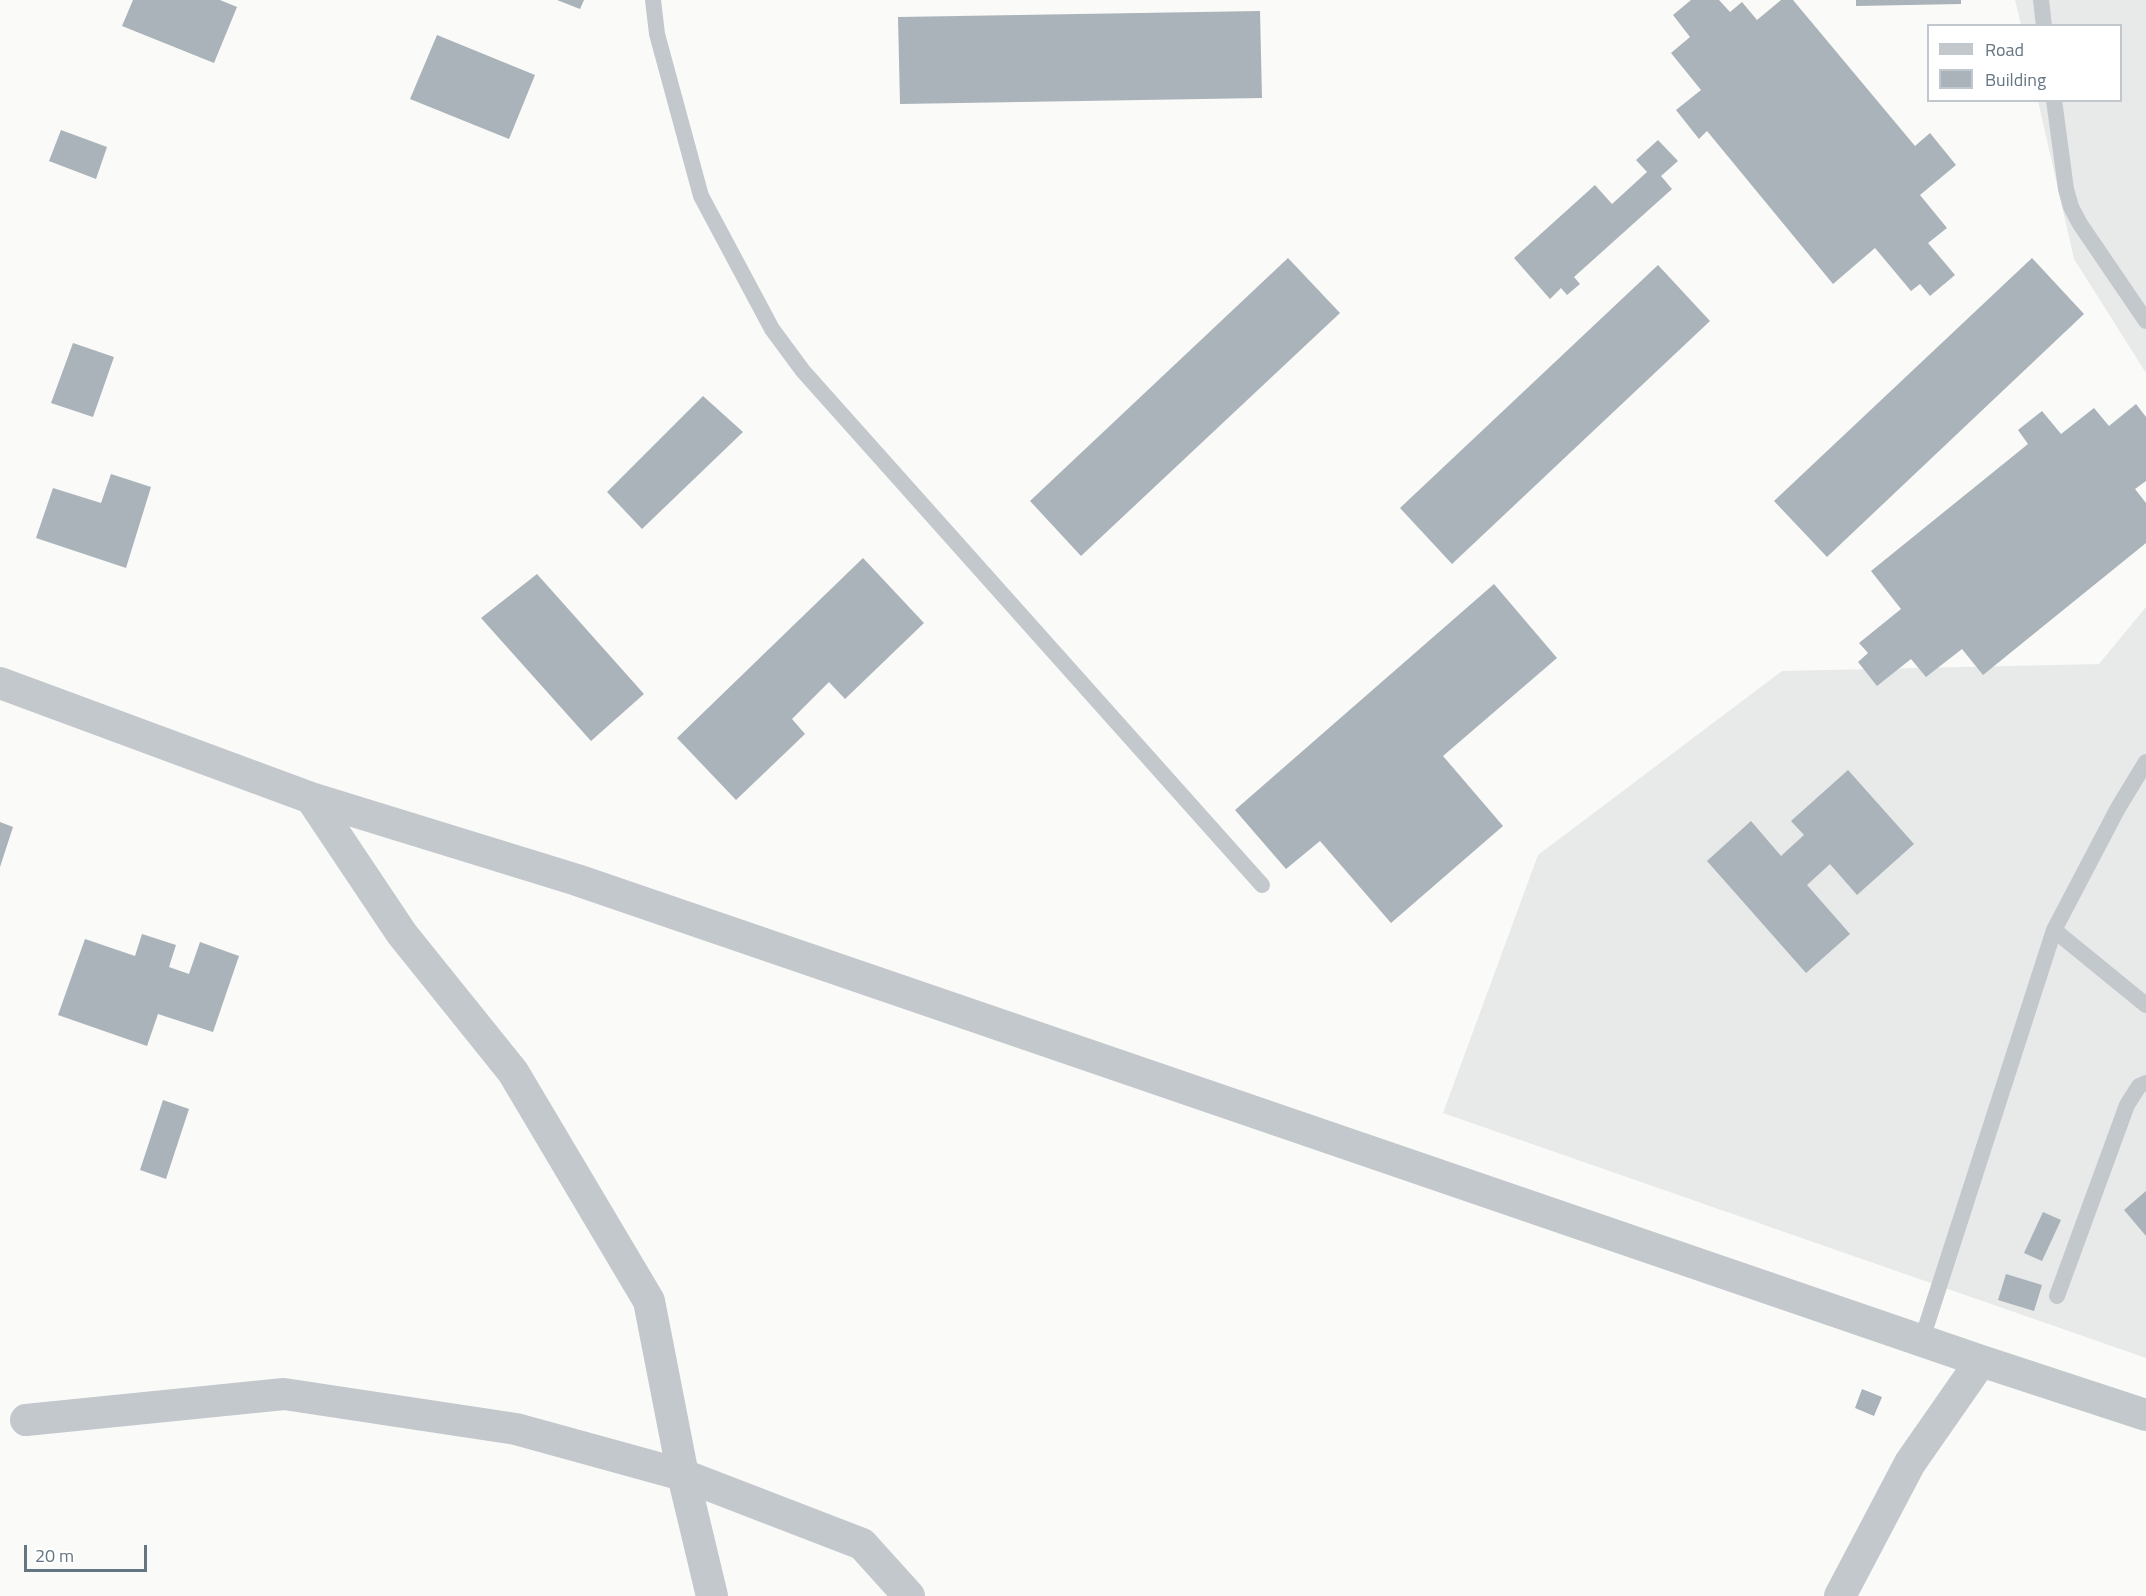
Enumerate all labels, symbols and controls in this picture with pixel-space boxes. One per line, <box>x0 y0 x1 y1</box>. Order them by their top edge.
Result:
legend <box>1927 24 2122 102</box>
text: Road <box>1985 36 2024 63</box>
text: Building <box>1985 66 2046 93</box>
scale bar <box>27 1533 150 1571</box>
text: 20 m <box>35 1542 74 1569</box>

